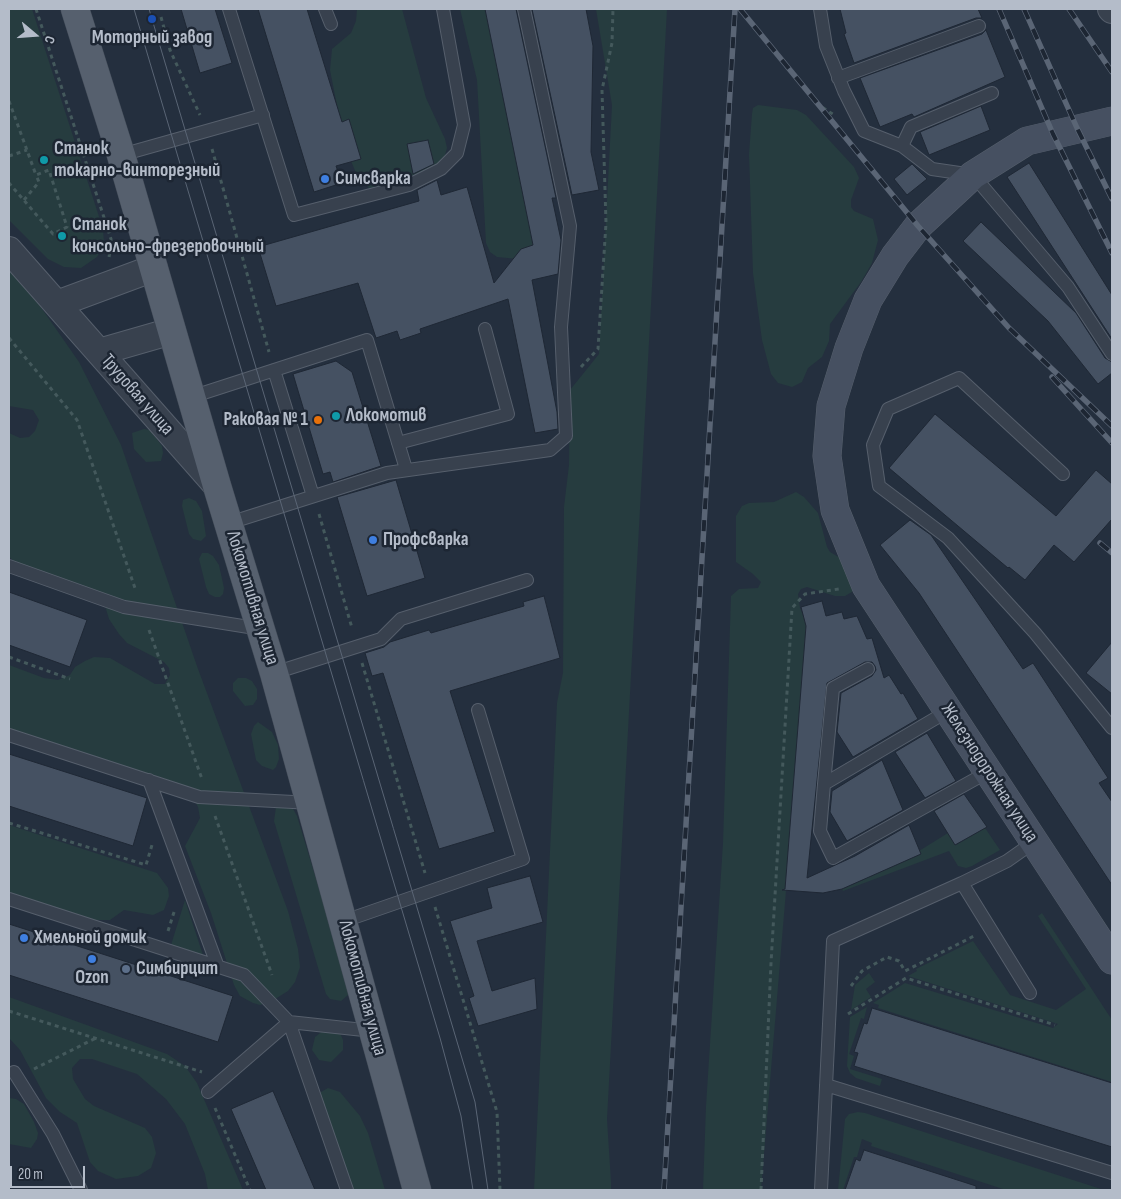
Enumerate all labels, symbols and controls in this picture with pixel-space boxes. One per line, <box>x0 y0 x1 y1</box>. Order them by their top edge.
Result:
north arrow <box>10 10 60 60</box>
marker: Моторный завод <box>146 13 158 25</box>
place label: Моторный завод <box>92 27 212 49</box>
text: С <box>41 34 59 46</box>
place label: Станок токарно-винторезный <box>54 138 220 182</box>
marker: Станок токарно-винторезный <box>38 154 50 166</box>
place label: Симсварка <box>335 168 411 190</box>
marker: Симсварка <box>319 173 331 185</box>
place label: Станок консольно-фрезеровочный <box>72 214 264 258</box>
marker: Станок консольно-фрезеровочный <box>56 230 68 242</box>
street label: Трудовая улица <box>96 350 178 440</box>
place label: Локомотив <box>346 405 427 427</box>
place label: Раковая № 1 <box>223 409 308 431</box>
marker: Локомотив <box>330 410 342 422</box>
marker: Раковая № 1 <box>312 414 324 426</box>
street label: Локомотивная улица <box>221 528 283 668</box>
place label: Профсварка <box>383 529 469 551</box>
marker: Профсварка <box>367 534 379 546</box>
street label: Железнодорожная улица <box>935 699 1043 847</box>
street label: Локомотивная улица <box>333 918 391 1058</box>
place label: Хмельной домик <box>34 927 146 949</box>
marker: Хмельной домик <box>18 932 30 944</box>
marker: Ozon <box>86 953 98 965</box>
place label: Симбирцит <box>136 958 218 980</box>
marker: Симбирцит <box>120 963 132 975</box>
place label: Ozon <box>75 967 109 989</box>
scale bar <box>12 1156 88 1188</box>
text: 20 m <box>18 1165 43 1184</box>

